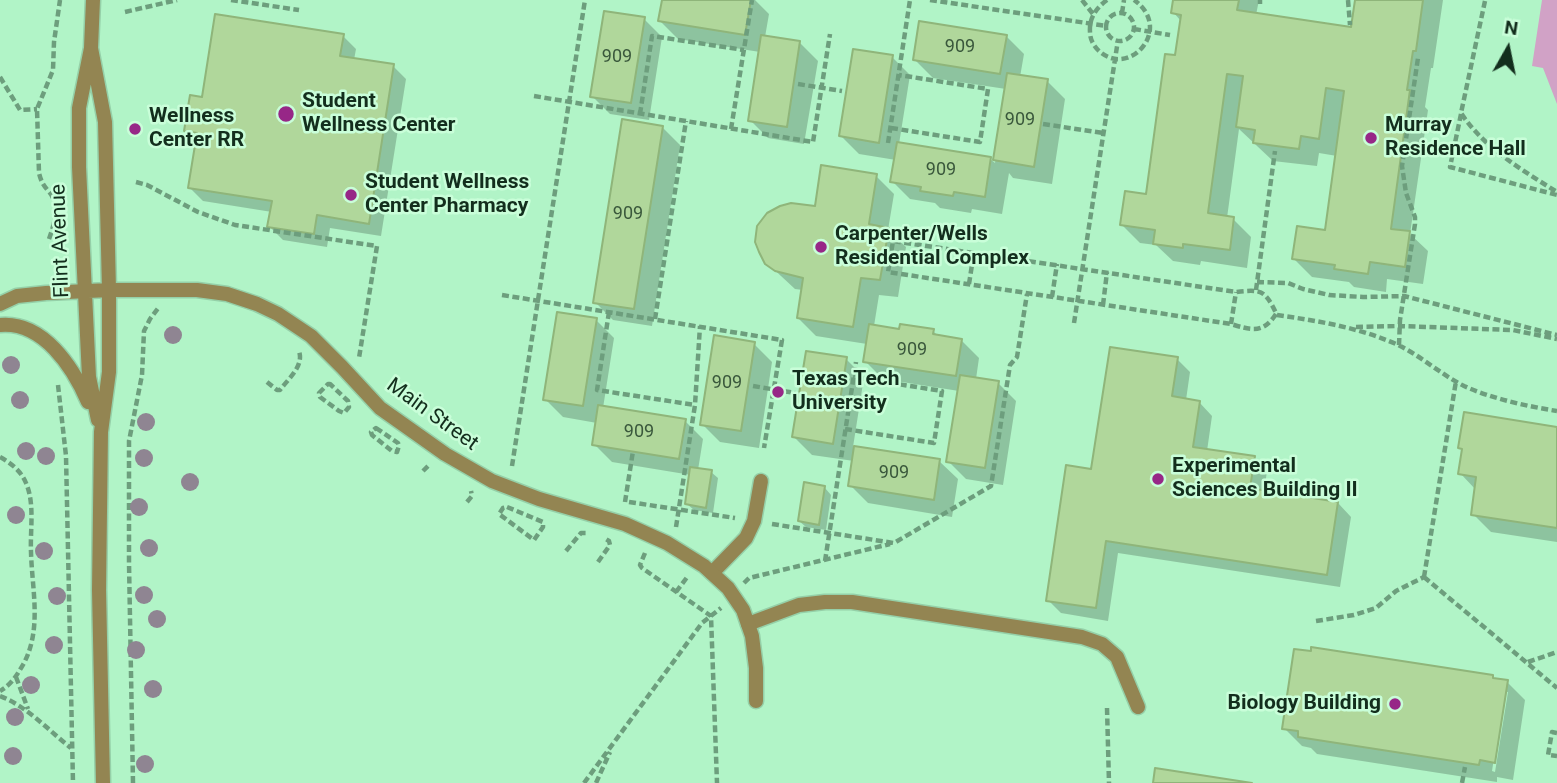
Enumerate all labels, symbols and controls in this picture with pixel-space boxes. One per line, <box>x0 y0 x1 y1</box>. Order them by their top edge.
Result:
north arrow <box>1473 14 1543 84</box>
text: N <box>1503 15 1520 40</box>
house number: 909 <box>945 36 975 58</box>
house number: 909 <box>602 46 632 68</box>
place label: Student Wellness Center <box>302 89 455 139</box>
place label: Wellness Center RR <box>149 104 244 154</box>
marker: Student Wellness Center <box>276 104 296 124</box>
house number: 909 <box>1005 109 1035 131</box>
place label: Murray Residence Hall <box>1385 113 1526 163</box>
marker: Wellness Center RR <box>127 121 143 137</box>
marker: Murray Residence Hall <box>1363 130 1379 146</box>
house number: 909 <box>926 159 956 181</box>
place label: Student Wellness Center Pharmacy <box>365 170 529 220</box>
street label: Flint Avenue <box>46 184 76 298</box>
marker: Student Wellness Center Pharmacy <box>343 187 359 203</box>
house number: 909 <box>613 203 643 225</box>
place label: Carpenter/Wells Residential Complex <box>835 222 1029 272</box>
marker: Carpenter/Wells Residential Complex <box>813 239 829 255</box>
house number: 909 <box>897 339 927 361</box>
place label: Texas Tech University <box>792 367 899 417</box>
house number: 909 <box>712 372 742 394</box>
street label: Main Street <box>381 373 483 457</box>
marker: Texas Tech University <box>770 384 786 400</box>
house number: 909 <box>624 421 654 443</box>
place label: Experimental Sciences Building II <box>1172 454 1358 504</box>
house number: 909 <box>879 462 909 484</box>
marker: Experimental Sciences Building II <box>1150 471 1166 487</box>
place label: Biology Building <box>1228 691 1381 717</box>
marker: Biology Building <box>1387 696 1403 712</box>

